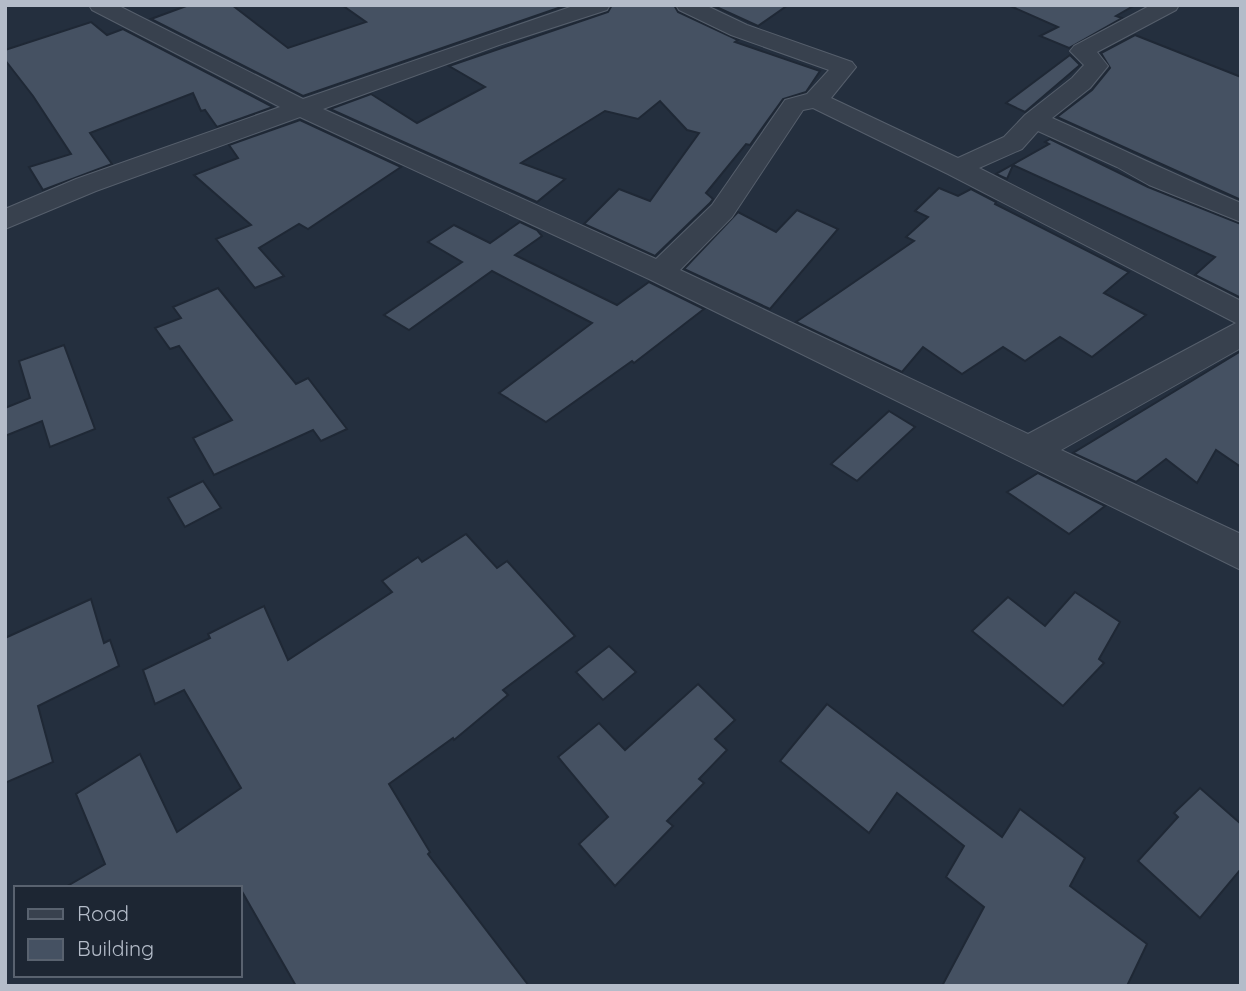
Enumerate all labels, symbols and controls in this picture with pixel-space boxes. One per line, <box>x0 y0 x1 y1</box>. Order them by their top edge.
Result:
legend <box>14 886 242 977</box>
text: Road <box>77 900 129 926</box>
text: Building <box>77 935 154 961</box>

